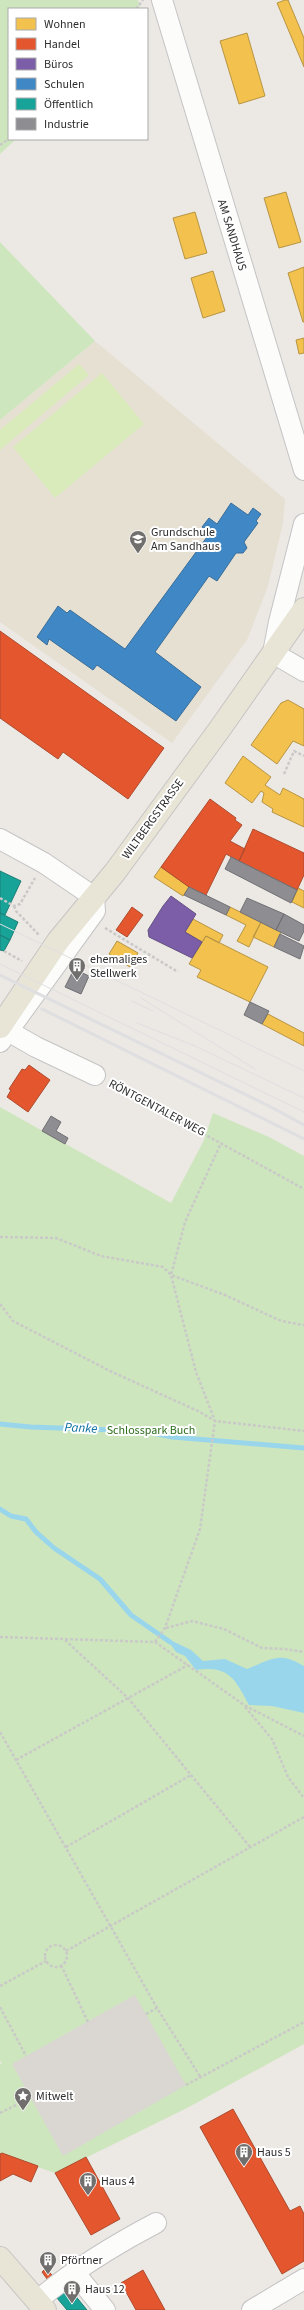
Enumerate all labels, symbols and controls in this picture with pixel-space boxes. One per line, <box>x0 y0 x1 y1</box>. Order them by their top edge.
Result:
legend <box>8 8 148 140</box>
text: Wohnen <box>44 16 86 33</box>
text: Handel <box>44 36 80 53</box>
text: Büros <box>44 56 73 73</box>
text: Schulen <box>44 76 85 93</box>
text: Öffentlich <box>44 96 93 113</box>
text: Industrie <box>44 116 89 133</box>
street label: AM SANDHAUS <box>213 197 251 273</box>
place label: Grundschule Am Sandhaus <box>151 524 220 555</box>
school or university icon: Grundschule Am Sandhaus <box>128 529 148 554</box>
street label: WILTBERGSTRASSE <box>118 775 188 863</box>
place label: ehemaliges Stellwerk <box>90 951 147 982</box>
building icon: ehemaliges Stellwerk <box>67 956 87 981</box>
street label: RÖNTGENTALER WEG <box>106 1075 208 1141</box>
water label: Panke <box>64 1418 98 1438</box>
park label: Schlosspark Buch <box>107 1422 195 1439</box>
place icon: Mitwelt <box>13 2086 33 2111</box>
place label: Mitwelt <box>36 2088 73 2105</box>
building icon: Haus 5 <box>234 2142 254 2167</box>
place label: Haus 5 <box>257 2144 291 2161</box>
building icon: Haus 4 <box>78 2171 98 2196</box>
place label: Haus 4 <box>101 2173 135 2190</box>
building icon: Pförtner <box>38 2250 58 2275</box>
place label: Pförtner <box>61 2252 103 2269</box>
building icon: Haus 12 <box>62 2279 82 2304</box>
place label: Haus 12 <box>85 2281 125 2298</box>

